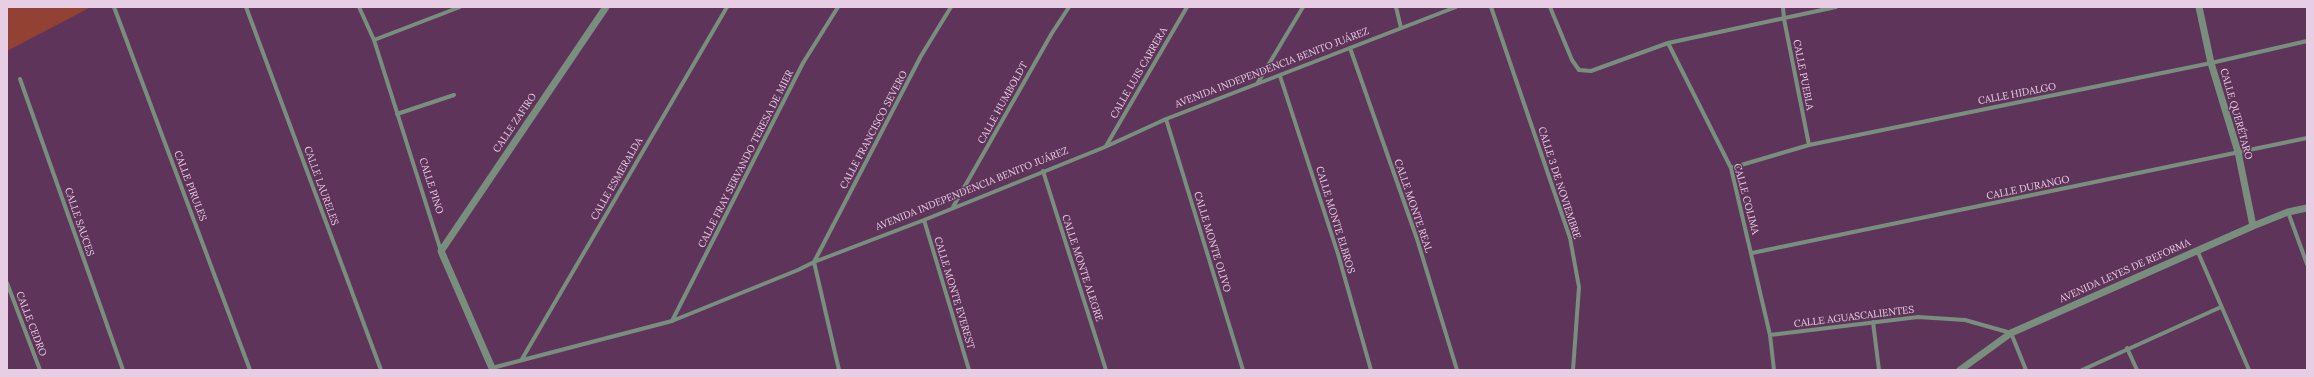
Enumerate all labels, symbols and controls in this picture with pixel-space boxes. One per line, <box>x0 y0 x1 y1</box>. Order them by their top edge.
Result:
street label: CALLE LUIS CARRERA <box>1108 25 1170 121</box>
street label: AVENIDA INDEPENDENCIA BENITO JUÁREZ <box>1173 25 1371 111</box>
street label: CALLE PUEBLA <box>1790 39 1816 111</box>
street label: CALLE HUMBOLDT <box>976 60 1030 146</box>
street label: CALLE QUERÉTARO <box>2217 67 2255 161</box>
street label: CALLE FRAY SERVANDO TERESA DE MIER <box>696 68 796 250</box>
street label: CALLE FRANCISCO SEVERO <box>838 69 910 191</box>
street label: CALLE HIDALGO <box>1977 81 2057 107</box>
street label: CALLE ZAFIRO <box>491 91 539 155</box>
street label: CALLE 3 DE NOVIEMBRE <box>1535 125 1583 241</box>
street label: CALLE ESMERALDA <box>589 136 645 222</box>
street label: CALLE LAURELES <box>301 145 341 227</box>
street label: AVENIDA INDEPENDENCIA BENITO JUÁREZ <box>874 145 1070 233</box>
street label: CALLE PIRULES <box>171 149 209 223</box>
street label: CALLE PINO <box>416 156 446 216</box>
street label: CALLE MONTE REAL <box>1391 158 1435 254</box>
street label: CALLE COLIMA <box>1731 162 1761 236</box>
street label: CALLE MONTE ELBROS <box>1313 165 1357 275</box>
street label: CALLE DURANGO <box>1985 173 2071 203</box>
street label: CALLE SAUCES <box>62 186 96 258</box>
street label: CALLE MONTE OLIVO <box>1191 190 1233 294</box>
street label: CALLE MONTE ALEGRE <box>1059 213 1105 323</box>
street label: CALLE MONTE EVEREST <box>931 235 977 351</box>
street label: AVENIDA LEYES DE REFORMA <box>2058 237 2192 305</box>
street label: CALLE CEDRO <box>13 290 49 358</box>
street label: CALLE AGUASCALIENTES <box>1793 304 1915 330</box>

